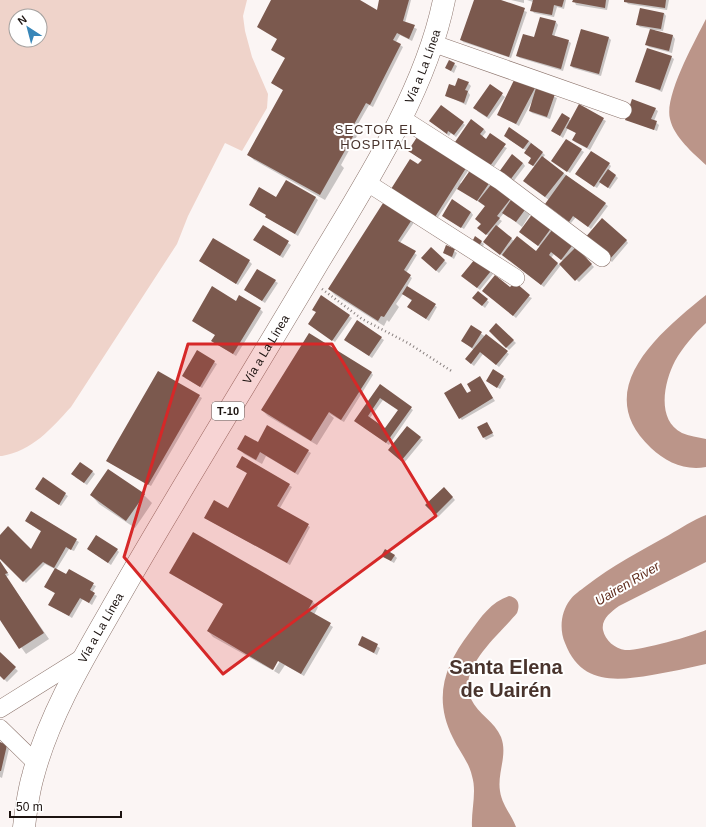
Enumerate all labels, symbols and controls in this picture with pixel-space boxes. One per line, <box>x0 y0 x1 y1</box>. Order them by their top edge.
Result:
north arrow <box>8 8 48 48</box>
text: N <box>15 13 29 27</box>
street label: Vía a La Línea <box>402 28 443 106</box>
district label: SECTOR EL HOSPITAL <box>335 122 417 152</box>
street label: Vía a La Línea <box>240 312 292 387</box>
road number: T-10 <box>212 402 244 420</box>
water label: Uairen River <box>592 558 663 608</box>
street label: Vía a La Línea <box>75 590 126 665</box>
district label: Santa Elena de Uairén <box>449 656 564 701</box>
scale bar <box>10 793 121 819</box>
text: 50 m <box>16 800 43 814</box>

